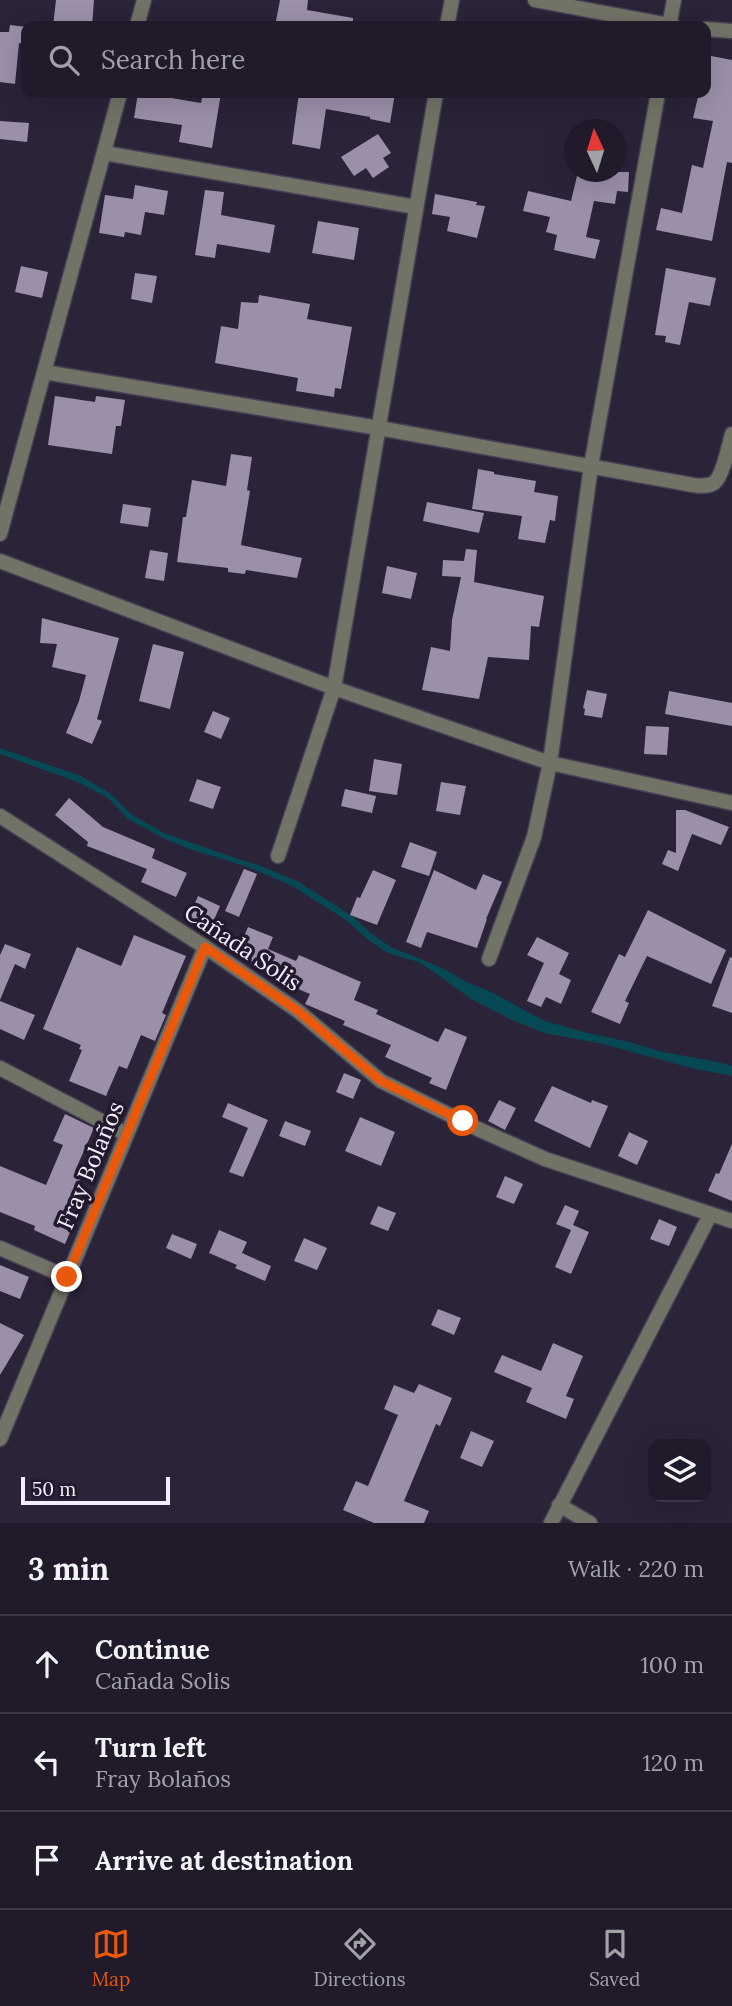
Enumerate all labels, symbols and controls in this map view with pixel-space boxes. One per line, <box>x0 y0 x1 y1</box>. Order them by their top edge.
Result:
search box <box>21 21 711 98</box>
icon: search <box>45 41 83 79</box>
text: Search here <box>101 43 245 76</box>
north arrow <box>564 119 627 182</box>
street label: Cañada Solis <box>179 897 307 997</box>
street label: Fray Bolaños <box>50 1097 130 1233</box>
route start <box>447 1105 478 1136</box>
route end <box>51 1261 82 1292</box>
map controls <box>648 1439 711 1502</box>
button: layers <box>648 1439 711 1502</box>
scale bar <box>21 1474 170 1506</box>
text: 50 m <box>32 1477 76 1501</box>
text: 3 min <box>28 1550 109 1588</box>
text: Walk · 220 m <box>568 1554 704 1583</box>
text: Continue <box>95 1633 210 1666</box>
icon: ahead <box>28 1645 66 1683</box>
text: 100 m <box>640 1650 704 1679</box>
text: Cañada Solis <box>95 1666 230 1695</box>
text: Turn left <box>95 1731 206 1764</box>
icon: left <box>28 1743 66 1781</box>
text: 120 m <box>642 1748 704 1777</box>
text: Fray Bolaños <box>95 1764 231 1793</box>
icon: arrive <box>28 1841 66 1879</box>
text: Arrive at destination <box>95 1844 353 1877</box>
tab: Map <box>92 1925 130 1991</box>
tab: Directions <box>314 1925 406 1991</box>
tab: Saved <box>589 1925 640 1991</box>

